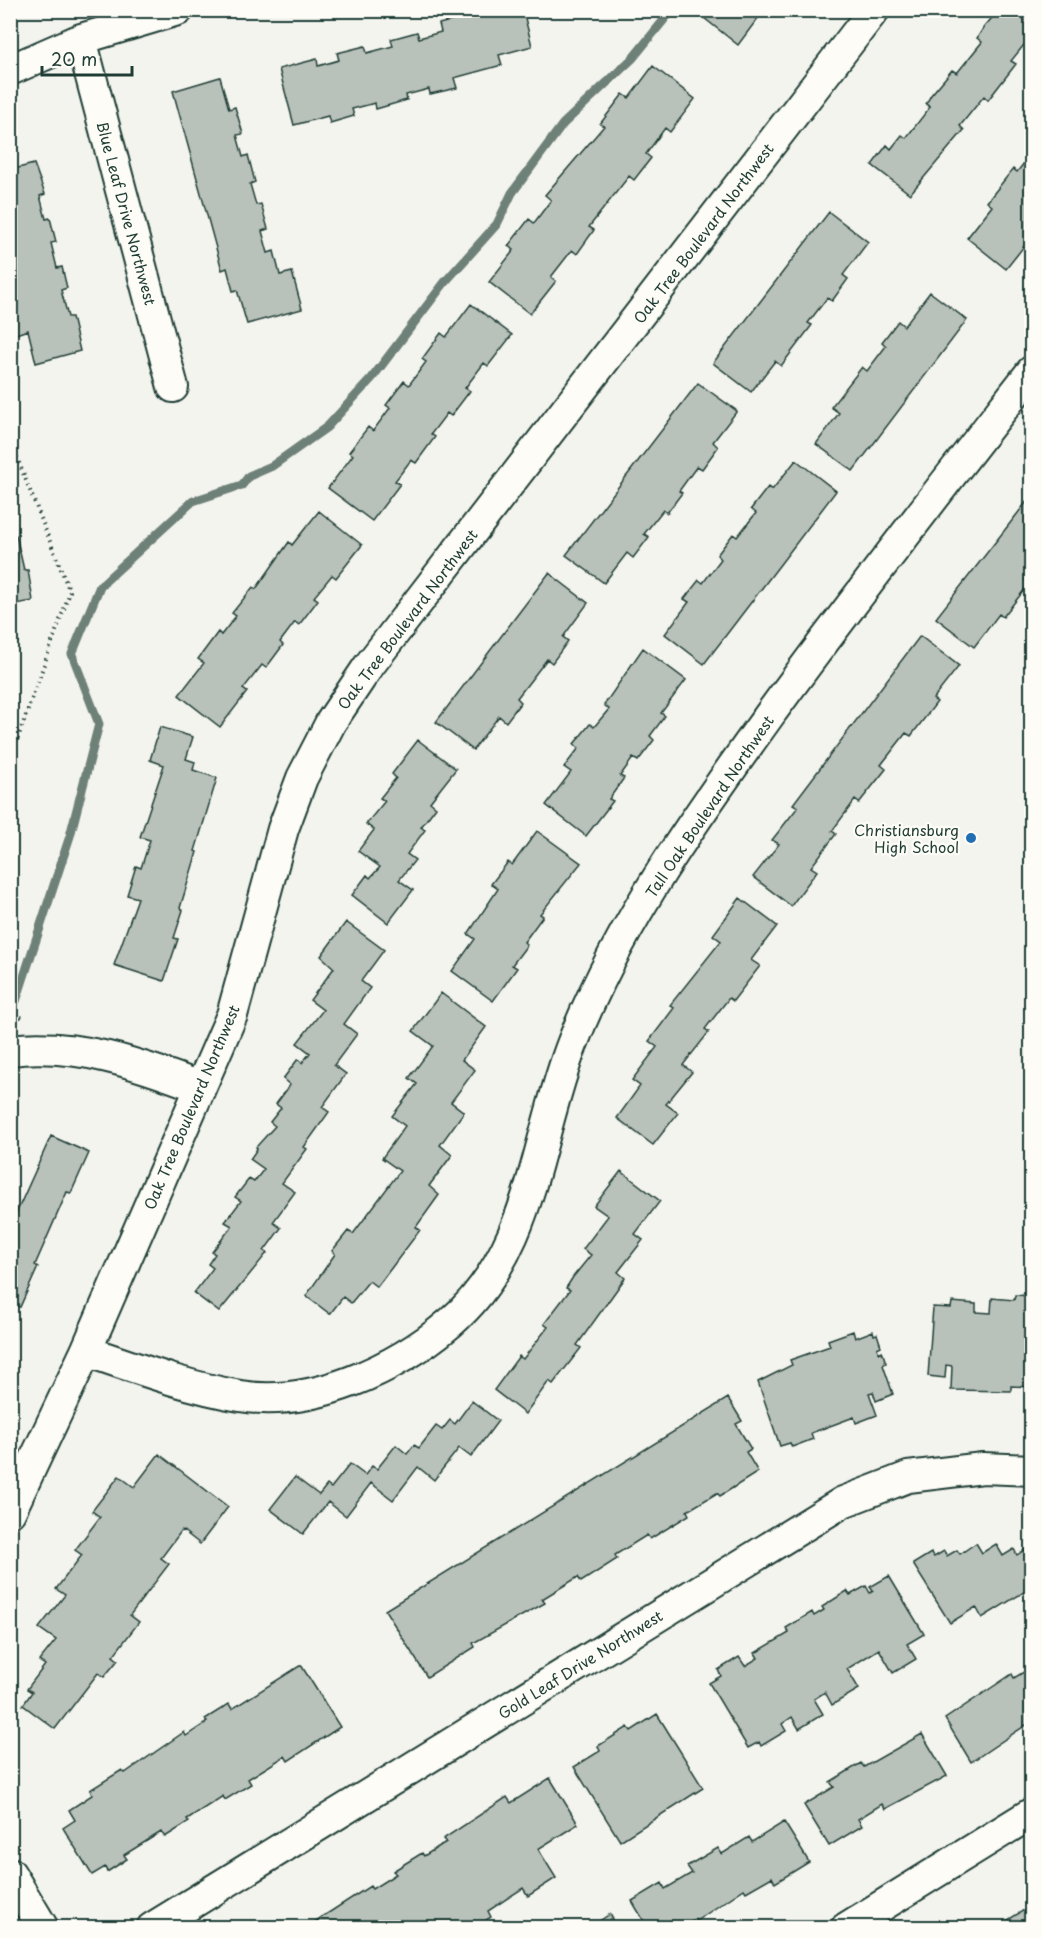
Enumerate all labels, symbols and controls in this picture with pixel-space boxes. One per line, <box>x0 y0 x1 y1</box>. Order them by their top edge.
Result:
scale bar <box>42 39 132 77</box>
text: 20 m <box>51 45 97 72</box>
street label: Blue Leaf Drive Northwest <box>91 118 163 308</box>
street label: Oak Tree Boulevard Northwest <box>627 138 779 328</box>
street label: Oak Tree Boulevard Northwest <box>331 524 483 714</box>
street label: Tall Oak Boulevard Northwest <box>639 710 779 902</box>
place label: Christiansburg High School <box>854 818 959 858</box>
marker: Christiansburg High School <box>964 831 978 845</box>
street label: Oak Tree Boulevard Northwest <box>137 1001 245 1213</box>
street label: Gold Leaf Drive Northwest <box>493 1604 667 1724</box>

